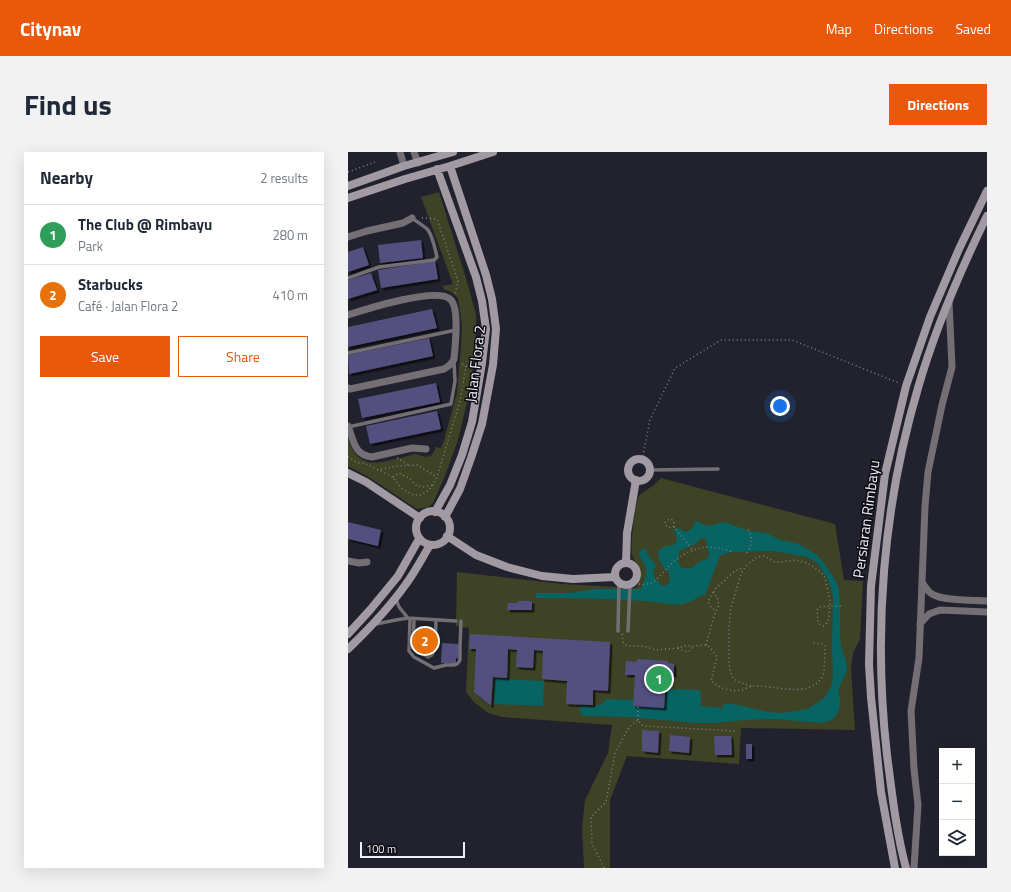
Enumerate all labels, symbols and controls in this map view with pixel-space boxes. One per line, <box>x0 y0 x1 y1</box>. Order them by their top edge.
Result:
text: Citynav <box>20 14 81 43</box>
text: Map <box>826 18 852 39</box>
text: Directions <box>874 18 933 39</box>
text: Saved <box>955 18 991 39</box>
text: Find us <box>24 83 112 126</box>
button: Directions <box>889 84 987 125</box>
text: Nearby <box>40 165 93 191</box>
text: 2 results <box>260 168 308 188</box>
text: The Club @ Rimbayu <box>78 213 212 236</box>
text: 1 <box>49 225 57 245</box>
text: 280 m <box>272 225 308 245</box>
text: Park <box>78 236 103 256</box>
text: Starbucks <box>78 273 143 296</box>
text: 2 <box>49 285 57 305</box>
text: 410 m <box>272 285 308 305</box>
text: Café · Jalan Flora 2 <box>78 296 178 316</box>
street label: Jalan Flora 2 <box>459 324 491 404</box>
button: Save <box>40 336 170 377</box>
button: Share <box>178 336 308 377</box>
your location <box>770 396 790 416</box>
street label: Persiaran Rimbayu <box>846 458 886 580</box>
pin: 2 <box>412 626 438 656</box>
pin: 1 <box>646 664 672 694</box>
map controls <box>939 748 975 856</box>
button: + <box>939 748 975 784</box>
button: − <box>939 784 975 820</box>
button: layers <box>939 820 975 856</box>
scale bar <box>360 840 465 859</box>
text: 100 m <box>366 841 396 857</box>

